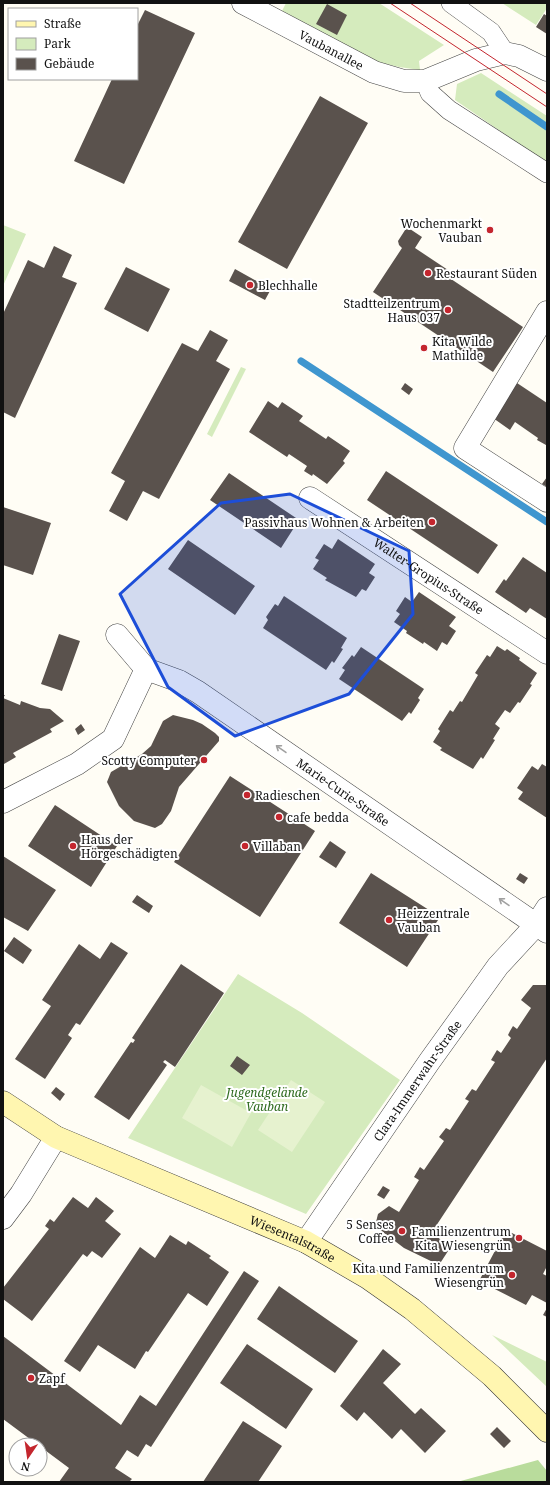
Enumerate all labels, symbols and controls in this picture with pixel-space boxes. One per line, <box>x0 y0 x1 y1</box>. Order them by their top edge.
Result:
legend <box>8 8 138 80</box>
text: Straße <box>44 15 81 32</box>
street label: Vaubanallee <box>296 26 367 74</box>
text: Park <box>44 35 72 52</box>
text: Gebäude <box>44 55 95 72</box>
place label: Wochenmarkt Vauban <box>401 215 482 246</box>
marker: Wochenmarkt Vauban <box>485 225 495 235</box>
place label: Restaurant Süden <box>436 265 537 282</box>
marker: Restaurant Süden <box>423 268 433 278</box>
place label: Blechhalle <box>258 277 318 294</box>
marker: Blechhalle <box>245 280 255 290</box>
place label: Stadtteilzentrum Haus 037 <box>344 295 440 326</box>
marker: Stadtteilzentrum Haus 037 <box>443 305 453 315</box>
place label: Kita Wilde Mathilde <box>432 333 492 364</box>
marker: Kita Wilde Mathilde <box>419 343 429 353</box>
place label: Passivhaus Wohnen & Arbeiten <box>244 514 424 531</box>
marker: Passivhaus Wohnen & Arbeiten <box>427 517 437 527</box>
street label: Walter-Gropius-Straße <box>370 533 487 618</box>
one-way arrow <box>276 745 287 753</box>
place label: Scotty Computer <box>101 752 196 769</box>
street label: Marie-Curie-Straße <box>293 754 393 830</box>
marker: Scotty Computer <box>199 755 209 765</box>
place label: Radieschen <box>255 787 321 804</box>
marker: Radieschen <box>242 790 252 800</box>
place label: cafe bedda <box>287 809 349 826</box>
marker: cafe bedda <box>274 812 284 822</box>
place label: Haus der Hörgeschädigten <box>81 831 178 862</box>
place label: Villaban <box>253 838 301 855</box>
marker: Haus der Hörgeschädigten <box>68 841 78 851</box>
marker: Villaban <box>240 841 250 851</box>
one-way arrow <box>499 898 510 906</box>
place label: Heizzentrale Vauban <box>397 905 470 936</box>
marker: Heizzentrale Vauban <box>384 915 394 925</box>
street label: Clara-Immerwahr-Straße <box>369 1016 465 1145</box>
park label: Jugendgelände Vauban <box>224 1084 308 1115</box>
street label: Wiesentalstraße <box>247 1211 339 1266</box>
place label: 5 Senses Coffee <box>346 1216 394 1247</box>
place label: Familienzentrum Kita Wiesengrün <box>412 1223 511 1254</box>
marker: 5 Senses Coffee <box>397 1226 407 1236</box>
marker: Familienzentrum Kita Wiesengrün <box>514 1233 524 1243</box>
place label: Kita und Familienzentrum Wiesengrün <box>352 1260 504 1291</box>
marker: Kita und Familienzentrum Wiesengrün <box>507 1270 517 1280</box>
place label: Zapf <box>39 1370 66 1387</box>
marker: Zapf <box>26 1373 36 1383</box>
north arrow <box>8 1437 48 1477</box>
text: N <box>19 1459 32 1476</box>

